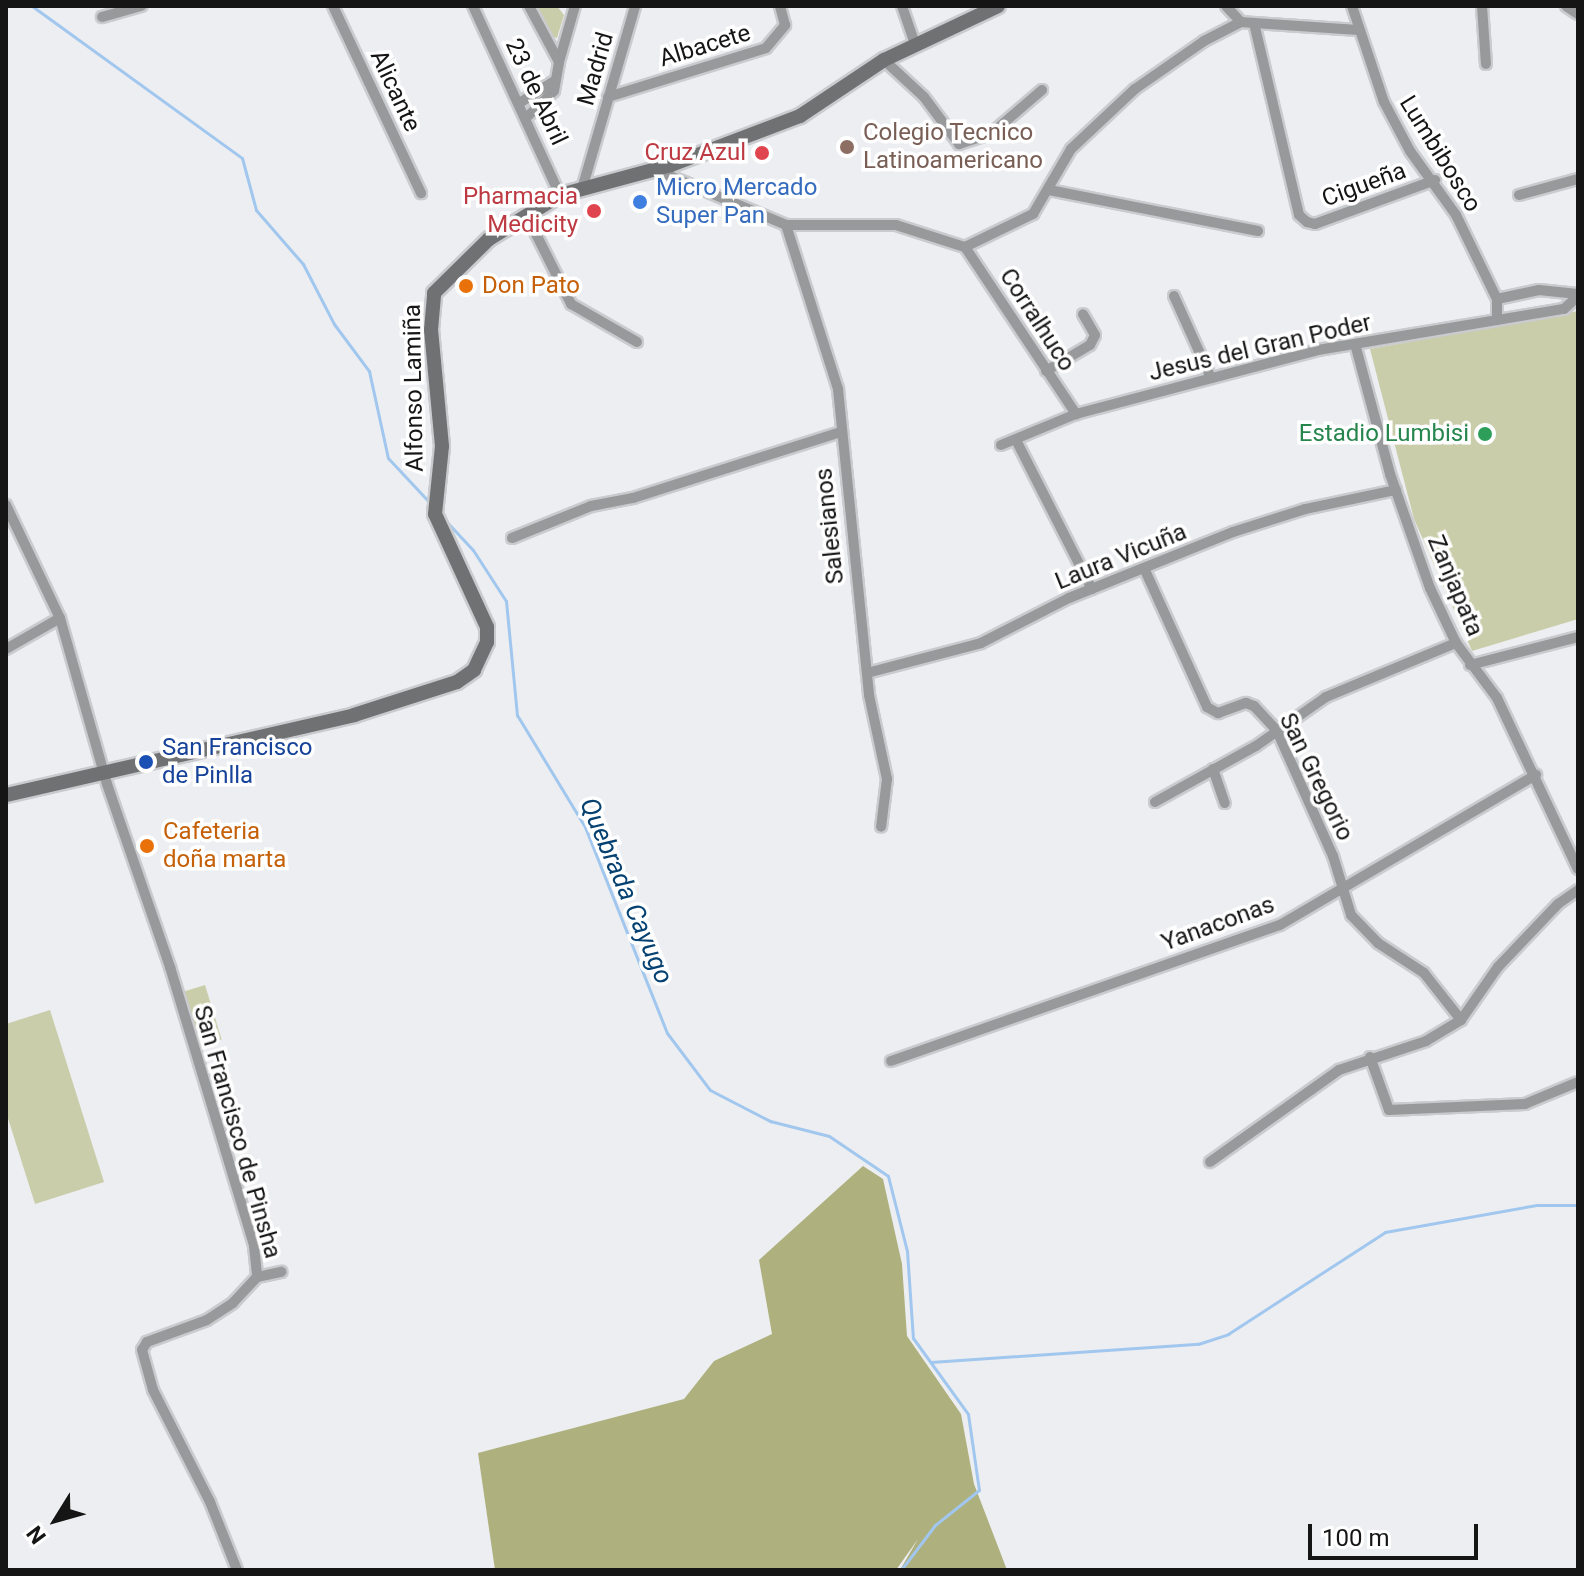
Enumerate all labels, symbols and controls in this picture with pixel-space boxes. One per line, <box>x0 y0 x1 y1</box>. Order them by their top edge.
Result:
street label: Albacete <box>656 19 754 73</box>
street label: Madrid <box>572 29 620 109</box>
street label: 23 de Abril <box>499 34 573 150</box>
street label: Alicante <box>364 46 426 136</box>
street label: Lumbibosco <box>1393 90 1487 218</box>
place label: Colegio Tecnico Latinoamericano <box>863 119 1043 175</box>
marker: Colegio Tecnico Latinoamericano <box>838 138 856 156</box>
place label: Cruz Azul <box>644 139 746 167</box>
marker: Cruz Azul <box>753 144 771 162</box>
street label: Cigueña <box>1318 157 1410 213</box>
place label: Micro Mercado Super Pan <box>656 174 817 230</box>
place label: Pharmacia Medicity <box>463 183 578 239</box>
marker: Micro Mercado Super Pan <box>631 193 649 211</box>
marker: Pharmacia Medicity <box>585 202 603 220</box>
street label: Corralhuco <box>993 263 1081 377</box>
place label: Don Pato <box>482 272 580 300</box>
marker: Don Pato <box>457 277 475 295</box>
street label: Alfonso Lamiña <box>398 304 430 472</box>
street label: Jesus del Gran Poder <box>1146 308 1374 388</box>
place label: Estadio Lumbisi <box>1299 420 1469 448</box>
marker: Estadio Lumbisi <box>1476 425 1494 443</box>
street label: Salesianos <box>810 467 850 585</box>
street label: Laura Vicuña <box>1051 518 1191 596</box>
street label: Zanjapata <box>1421 531 1489 641</box>
street label: San Gregorio <box>1273 709 1359 845</box>
place label: San Francisco de Pinlla <box>162 734 312 790</box>
marker: San Francisco de Pinlla <box>137 753 155 771</box>
water label: Quebrada Cayugo <box>573 793 679 989</box>
place label: Cafeteria doña marta <box>163 818 286 874</box>
marker: Cafeteria doña marta <box>138 837 156 855</box>
street label: Yanaconas <box>1158 890 1278 958</box>
street label: San Francisco de Pinsha <box>187 1002 287 1262</box>
north arrow <box>16 1480 96 1560</box>
scale bar <box>1312 1508 1482 1558</box>
text: N <box>22 1521 51 1548</box>
text: 100 m <box>1322 1524 1389 1552</box>

